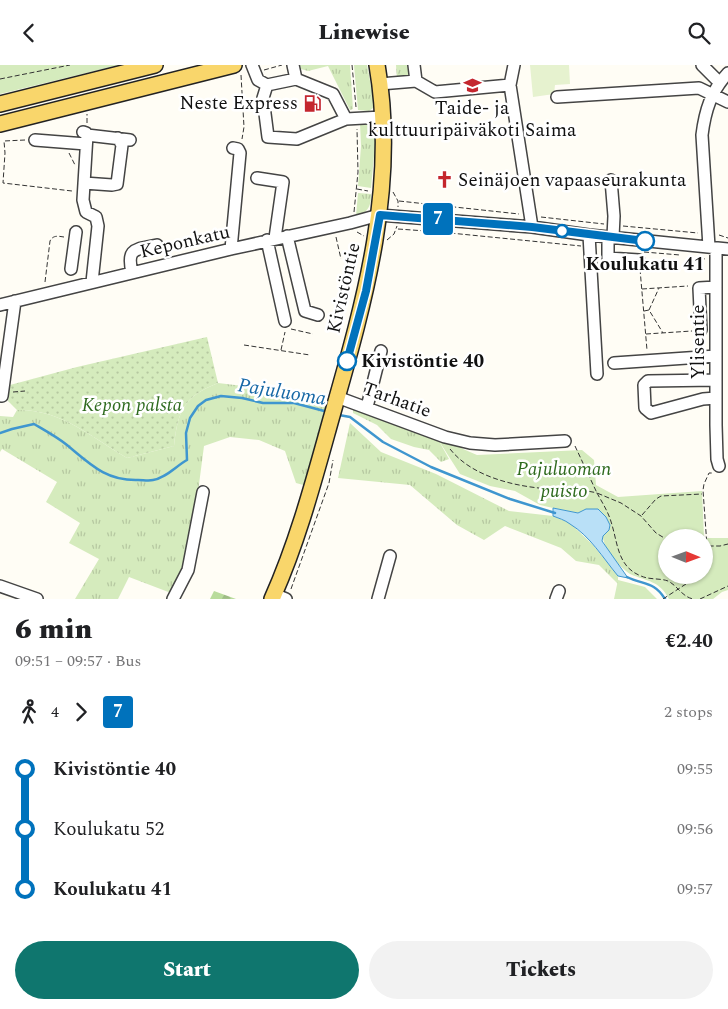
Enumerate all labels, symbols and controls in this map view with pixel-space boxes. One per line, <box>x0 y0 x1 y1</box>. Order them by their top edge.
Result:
text: Linewise <box>318 16 410 49</box>
icon: back <box>15 19 43 47</box>
icon: search <box>685 19 713 47</box>
school or university icon: Taide- ja kulttuuripäiväkoti Saima <box>462 75 482 95</box>
place label: Neste Express <box>179 89 298 118</box>
fuel station icon: Neste Express <box>302 93 322 113</box>
place label: Taide- ja kulttuuripäiväkoti Saima <box>368 94 577 145</box>
place label: Seinäjoen vapaaseurakunta <box>458 166 687 195</box>
church icon: Seinäjoen vapaaseurakunta <box>434 170 454 190</box>
line badge: 7 <box>422 203 454 235</box>
text: 7 <box>433 205 443 232</box>
street label: Keponkatu <box>137 217 233 266</box>
unlabelled marker <box>555 224 569 238</box>
marker: Koulukatu 41 <box>635 231 655 251</box>
street label: Kivistöntie <box>319 240 369 336</box>
place label: Koulukatu 41 <box>585 250 705 279</box>
street label: Ylisentie <box>684 304 713 380</box>
place label: Kivistöntie 40 <box>361 347 485 376</box>
marker: Kivistöntie 40 <box>337 351 357 371</box>
water label: Pajuluoma <box>236 370 328 414</box>
street label: Tarhatie <box>359 374 435 426</box>
park label: Kepon palsta <box>82 391 183 420</box>
park label: Pajuluoman puisto <box>517 455 611 506</box>
north arrow <box>658 529 712 584</box>
map controls <box>658 529 713 584</box>
text: 6 min <box>15 608 92 651</box>
text: €2.40 <box>665 627 713 656</box>
text: 09:51 – 09:57 · Bus <box>15 649 141 673</box>
icon: walk <box>15 698 43 726</box>
icon: forward <box>67 698 95 726</box>
text: 7 <box>113 698 123 725</box>
text: 4 <box>51 700 59 724</box>
text: 2 stops <box>664 700 713 724</box>
text: Kivistöntie 40 <box>53 755 176 784</box>
text: 09:55 <box>677 757 713 781</box>
text: Koulukatu 52 <box>53 815 164 844</box>
text: 09:56 <box>677 817 713 841</box>
text: Koulukatu 41 <box>53 875 172 904</box>
text: 09:57 <box>677 877 713 901</box>
button: Start <box>15 941 359 999</box>
button: Tickets <box>369 941 713 999</box>

